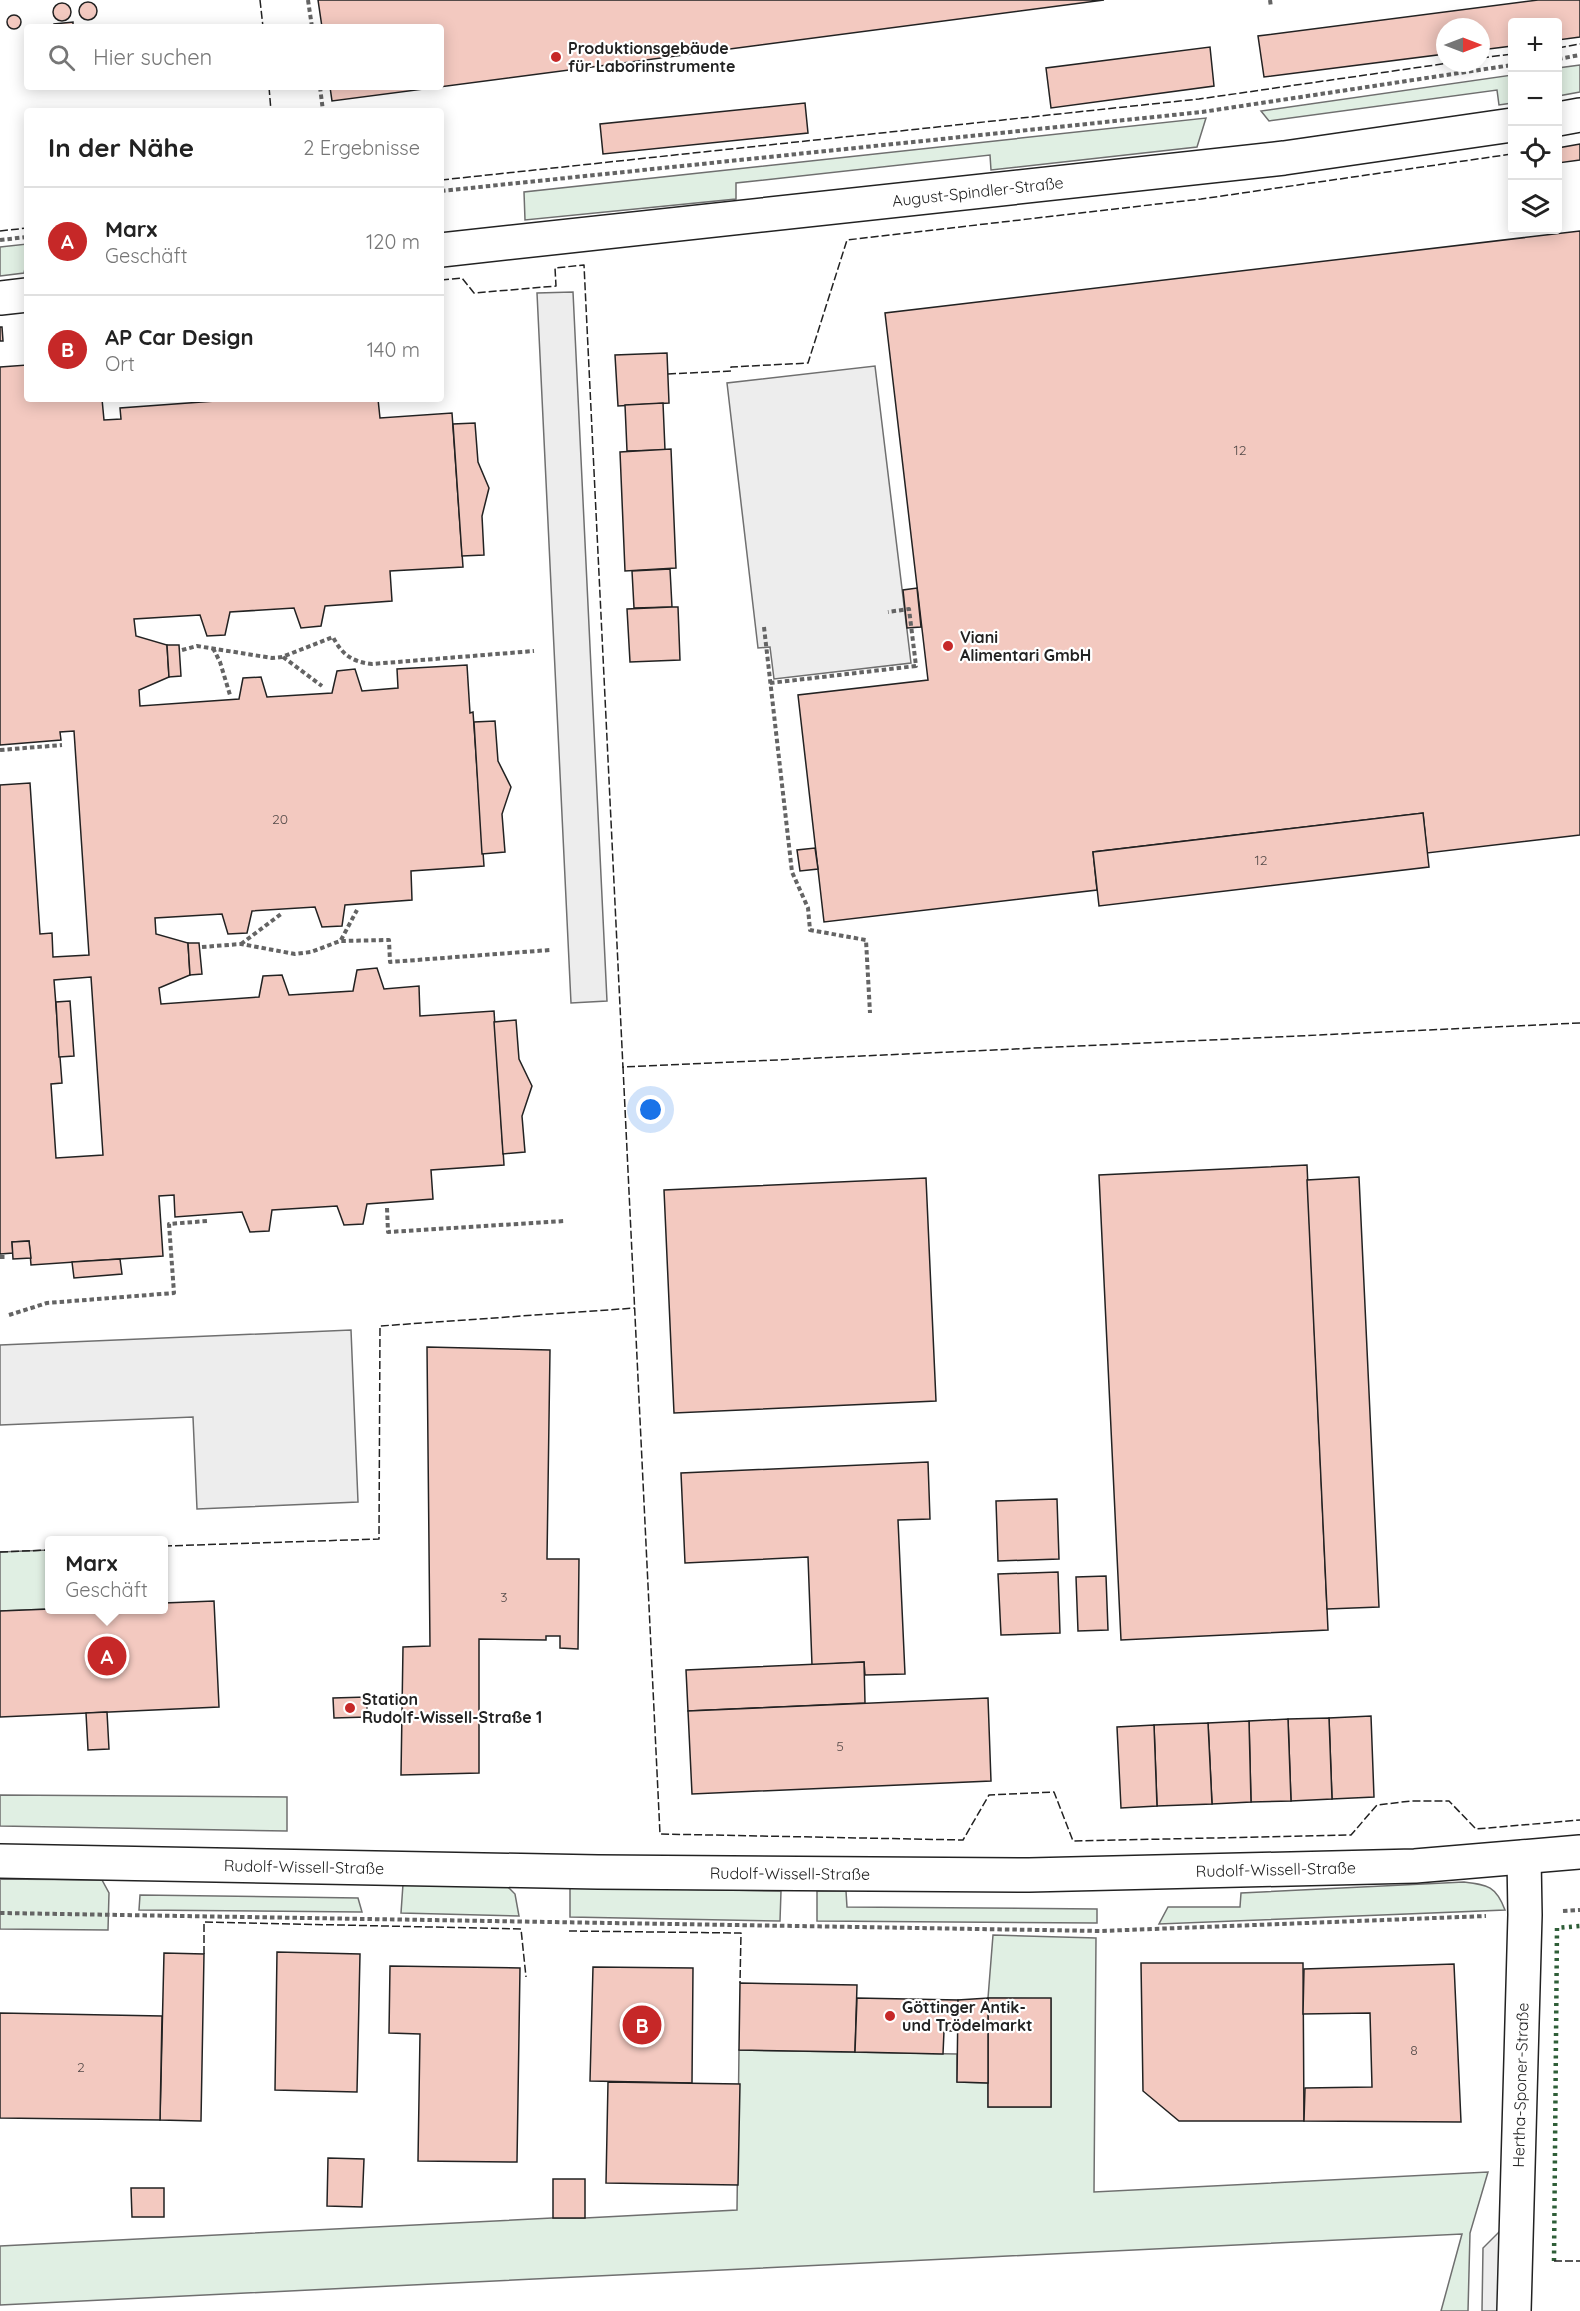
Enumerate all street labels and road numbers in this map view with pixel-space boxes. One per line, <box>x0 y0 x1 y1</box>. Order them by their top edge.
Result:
street label: August-Spindler-Straße <box>891 172 1065 211</box>
street label: Rudolf-Wissell-Straße <box>224 1855 384 1878</box>
street label: Rudolf-Wissell-Straße <box>1196 1857 1356 1881</box>
street label: Rudolf-Wissell-Straße <box>710 1863 870 1884</box>
street label: Hertha-Sponer-Straße <box>1508 2002 1533 2168</box>

